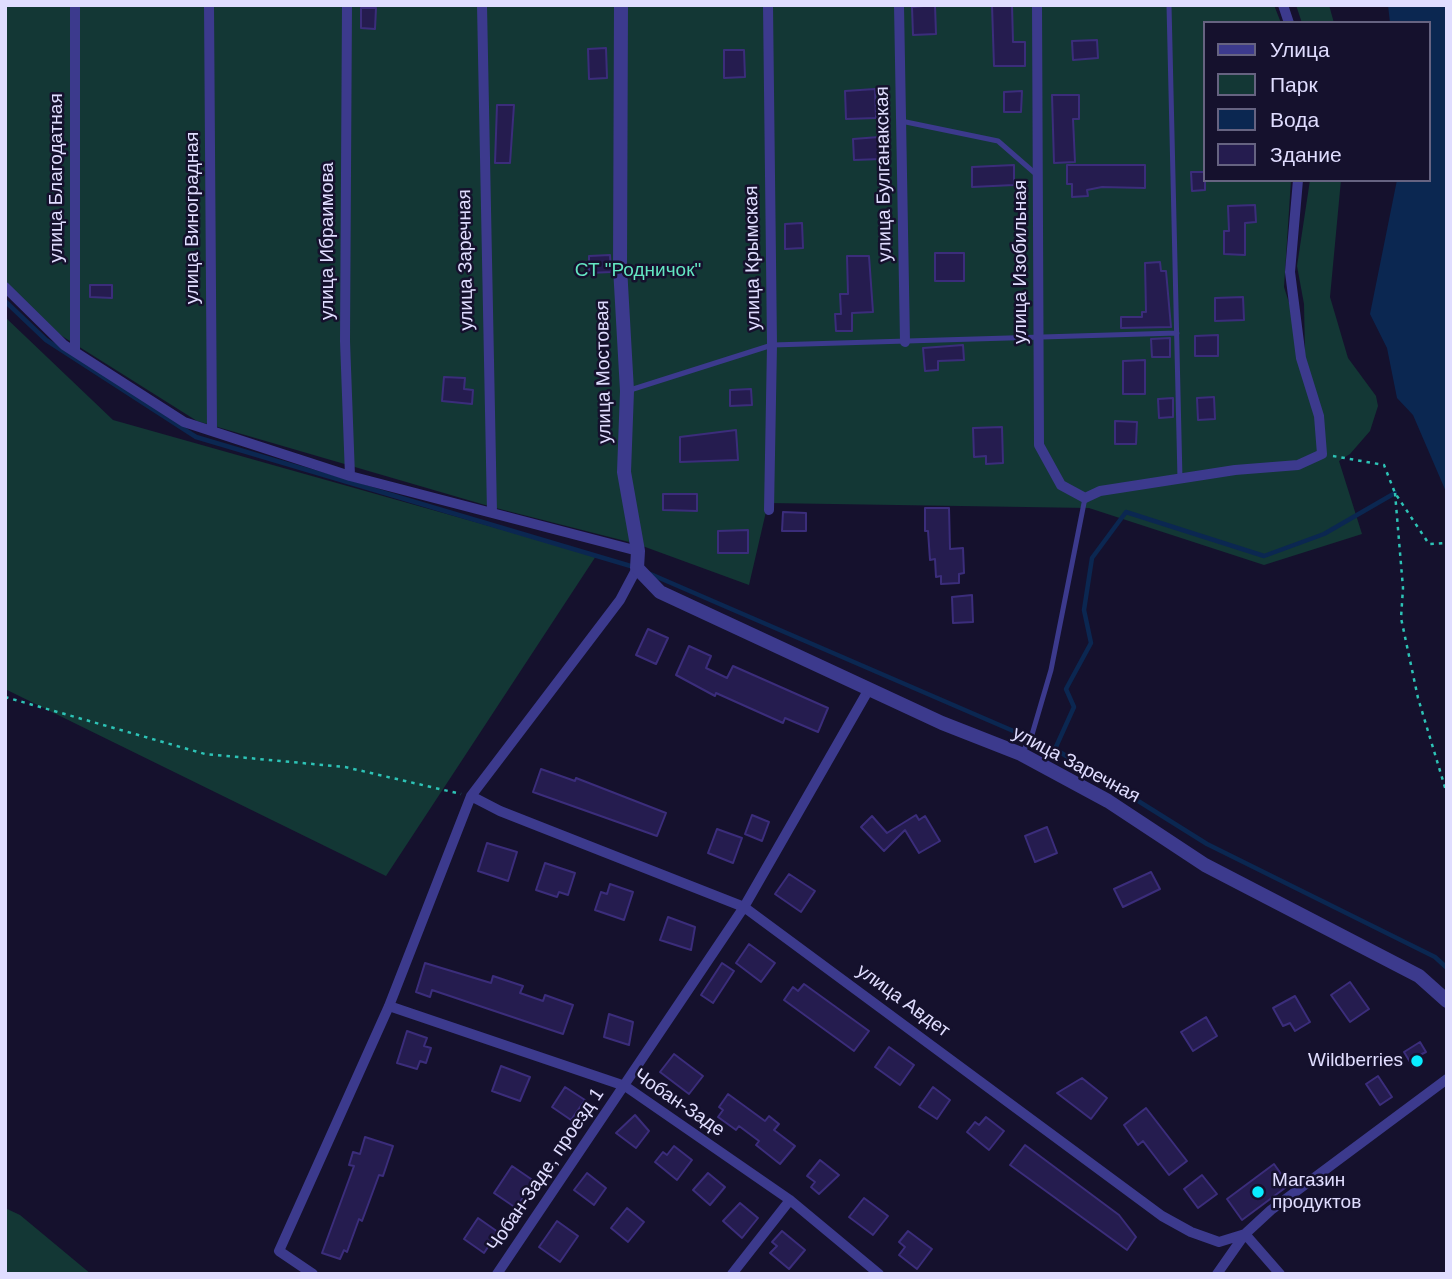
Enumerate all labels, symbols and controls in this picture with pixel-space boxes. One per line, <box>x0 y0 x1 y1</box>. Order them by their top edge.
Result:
legend <box>1204 21 1431 182</box>
text: Улица <box>1270 38 1330 61</box>
text: Парк <box>1270 73 1318 96</box>
street label: улица Булганакская <box>871 86 897 262</box>
street label: улица Благодатная <box>46 93 68 263</box>
text: Вода <box>1270 108 1319 131</box>
street label: улица Виноградная <box>182 132 204 304</box>
text: Здание <box>1270 143 1342 166</box>
street label: улица Ибраимова <box>317 162 339 320</box>
street label: улица Изобильная <box>1010 180 1032 344</box>
street label: улица Крымская <box>740 185 766 331</box>
street label: улица Заречная <box>453 189 479 331</box>
park label: СТ "Родничок" <box>575 260 701 282</box>
street label: улица Мостовая <box>591 300 617 444</box>
street label: улица Заречная <box>1008 722 1144 808</box>
street label: улица Авдет <box>852 960 954 1042</box>
place label: Wildberries <box>1308 1050 1403 1072</box>
marker: Wildberries <box>1409 1053 1425 1069</box>
street label: Чобан-Заде <box>629 1064 729 1142</box>
street label: Чобан-Заде, проезд 1 <box>483 1084 609 1256</box>
place label: Магазин продуктов <box>1272 1170 1361 1214</box>
marker: Магазин продуктов <box>1250 1184 1266 1200</box>

